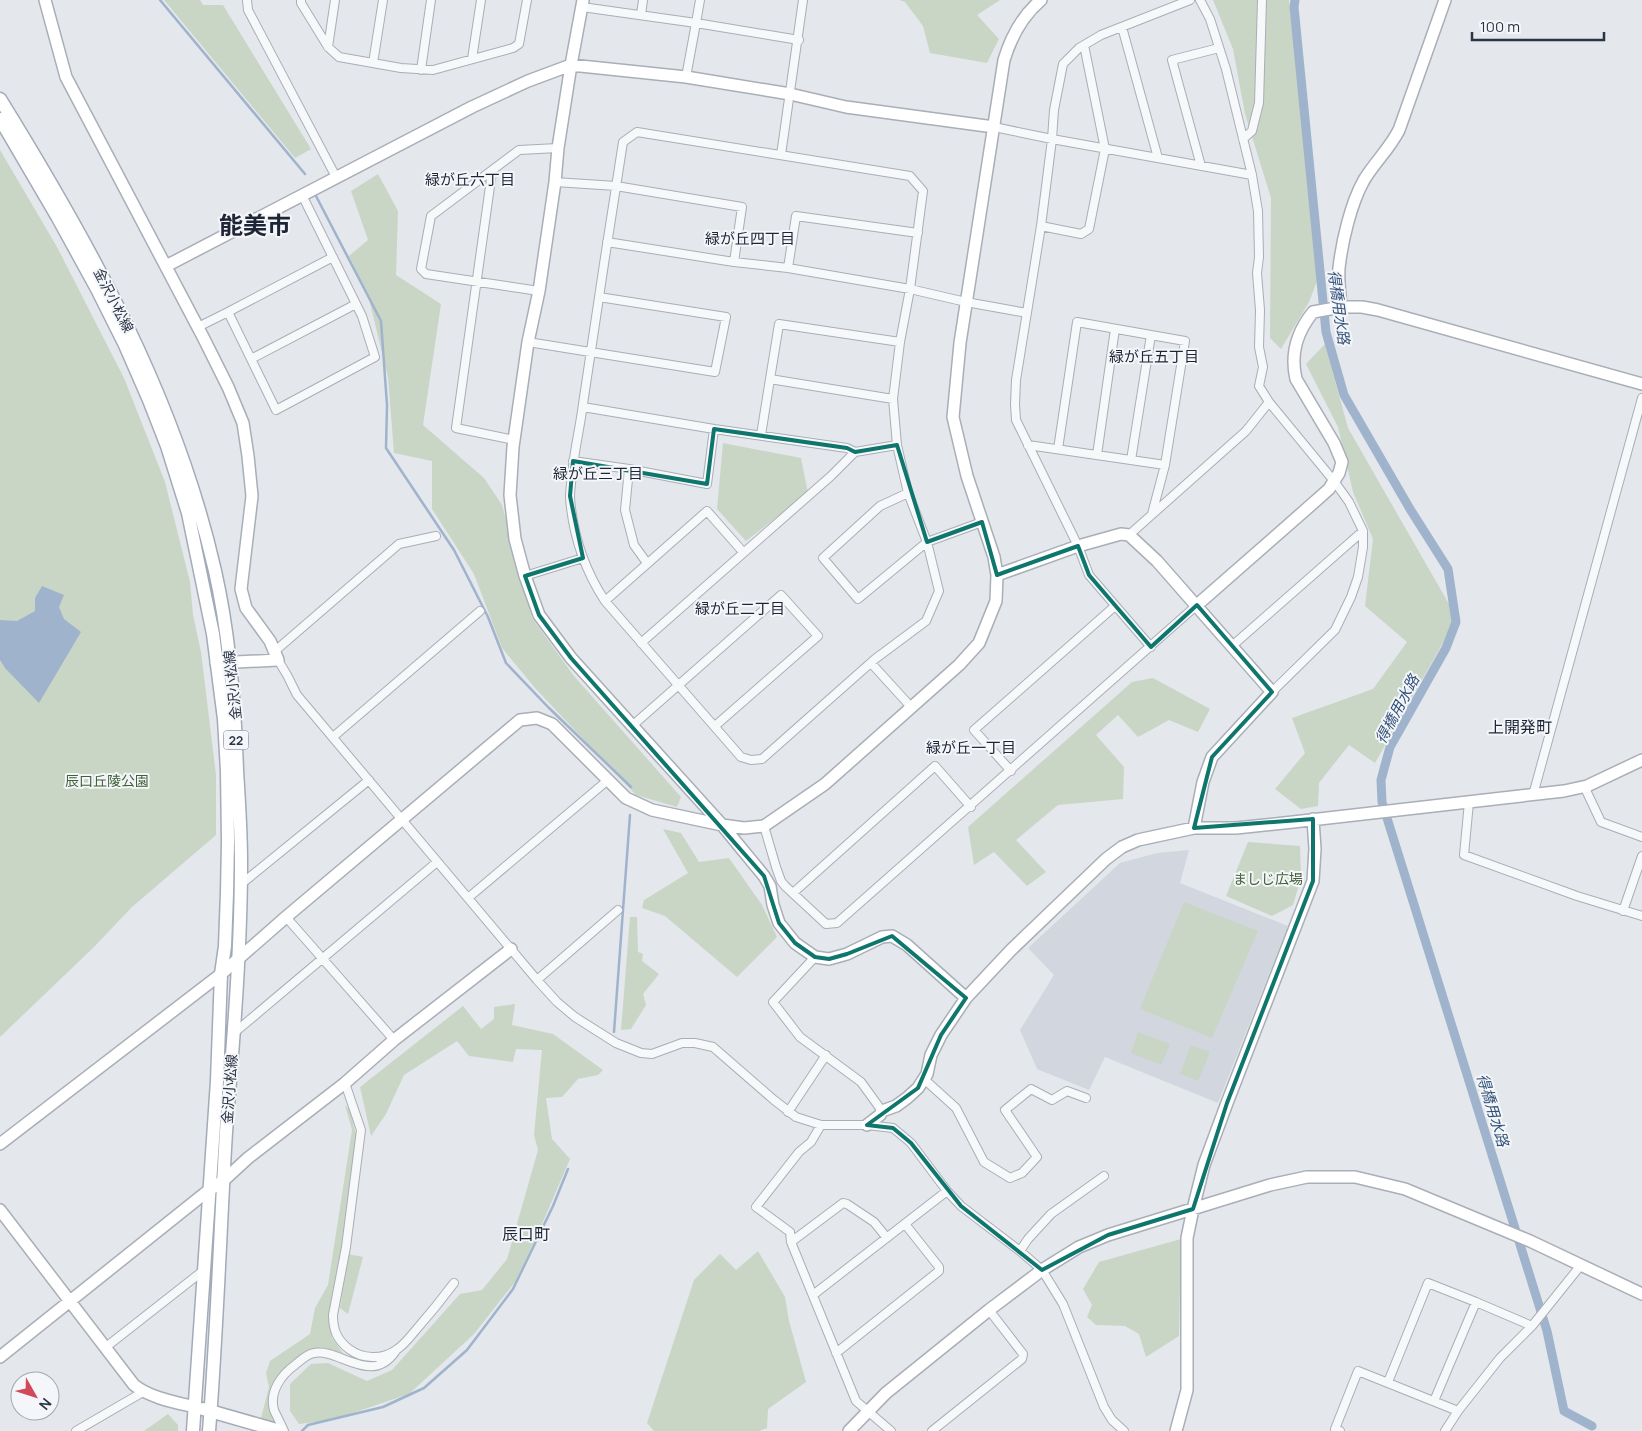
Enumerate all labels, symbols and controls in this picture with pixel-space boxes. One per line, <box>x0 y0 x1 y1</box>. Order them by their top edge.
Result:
scale bar <box>1472 10 1604 42</box>
text: 100 m <box>1480 16 1520 37</box>
district label: 緑が丘六丁目 <box>425 169 515 190</box>
district label: 能美市 <box>219 208 291 241</box>
district label: 緑が丘四丁目 <box>705 228 795 249</box>
street label: 金沢小松線 <box>90 265 138 335</box>
water label: 得橋用水路 <box>1323 268 1355 348</box>
district label: 緑が丘五丁目 <box>1109 346 1199 367</box>
district label: 緑が丘三丁目 <box>553 463 643 484</box>
district label: 緑が丘二丁目 <box>695 598 785 619</box>
street label: 金沢小松線 <box>219 649 245 721</box>
water label: 得橋用水路 <box>1370 669 1425 747</box>
district label: 上開発町 <box>1488 716 1552 738</box>
road number: 22 <box>224 730 248 750</box>
district label: 緑が丘一丁目 <box>926 737 1016 758</box>
park label: 辰口丘陵公園 <box>65 771 149 790</box>
park label: ましじ広場 <box>1233 869 1303 888</box>
street label: 金沢小松線 <box>217 1053 241 1125</box>
water label: 得橋用水路 <box>1472 1071 1515 1151</box>
district label: 辰口町 <box>502 1223 550 1245</box>
north arrow <box>10 1371 60 1421</box>
text: N <box>35 1395 56 1414</box>

